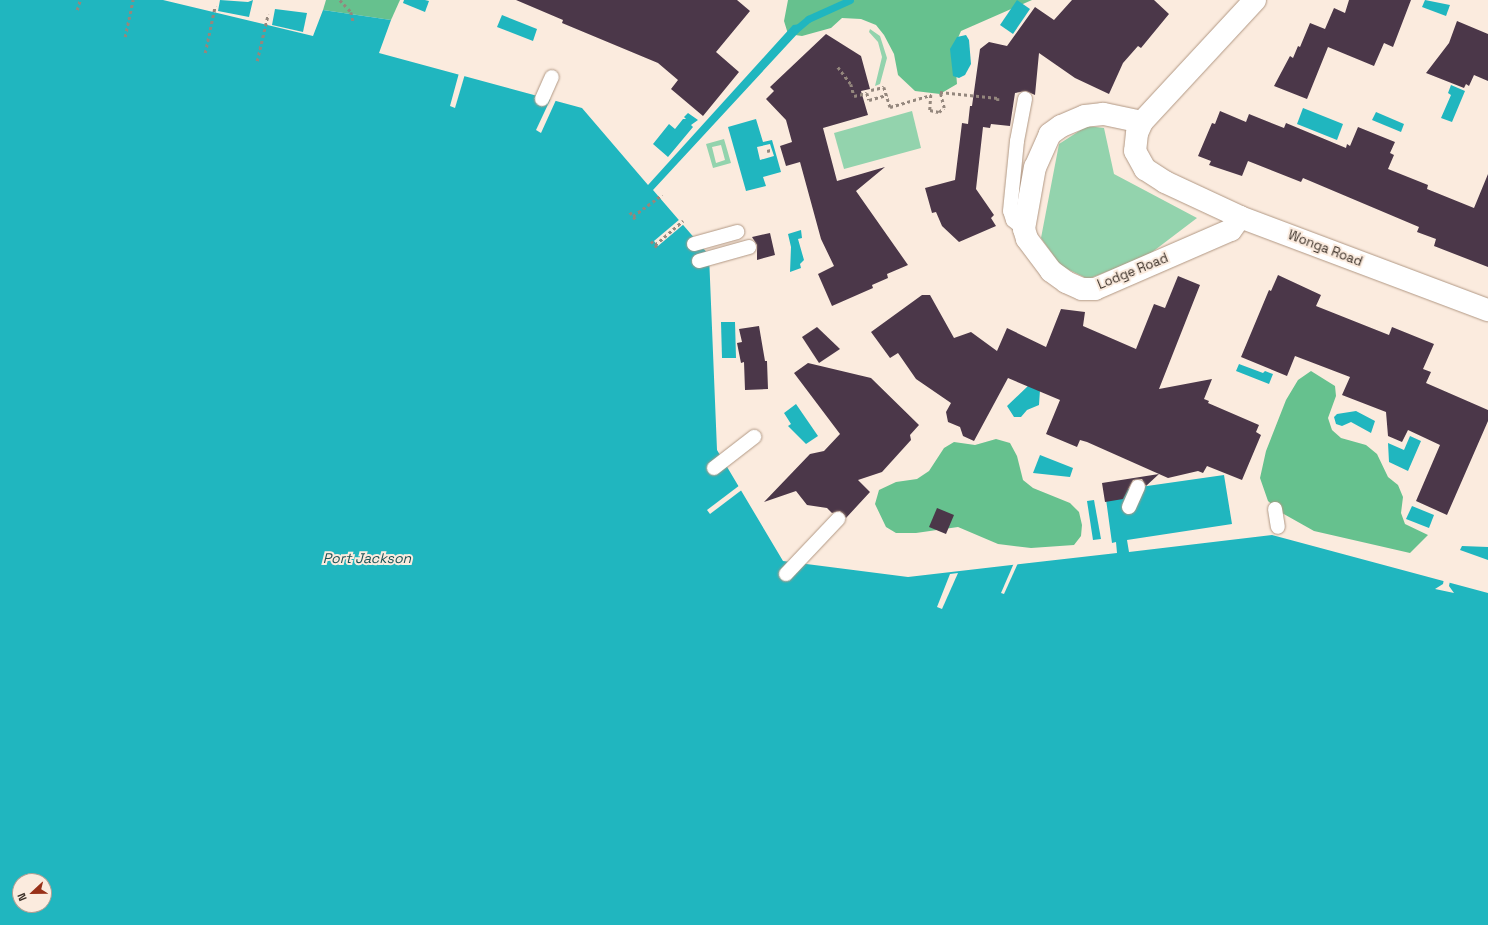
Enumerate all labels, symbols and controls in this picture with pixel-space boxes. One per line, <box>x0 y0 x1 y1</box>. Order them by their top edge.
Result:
street label: Wonga Road <box>1286 228 1364 270</box>
street label: Lodge Road <box>1095 251 1171 293</box>
water label: Port Jackson <box>323 550 411 566</box>
north arrow <box>12 873 52 913</box>
text: N <box>14 891 30 903</box>

